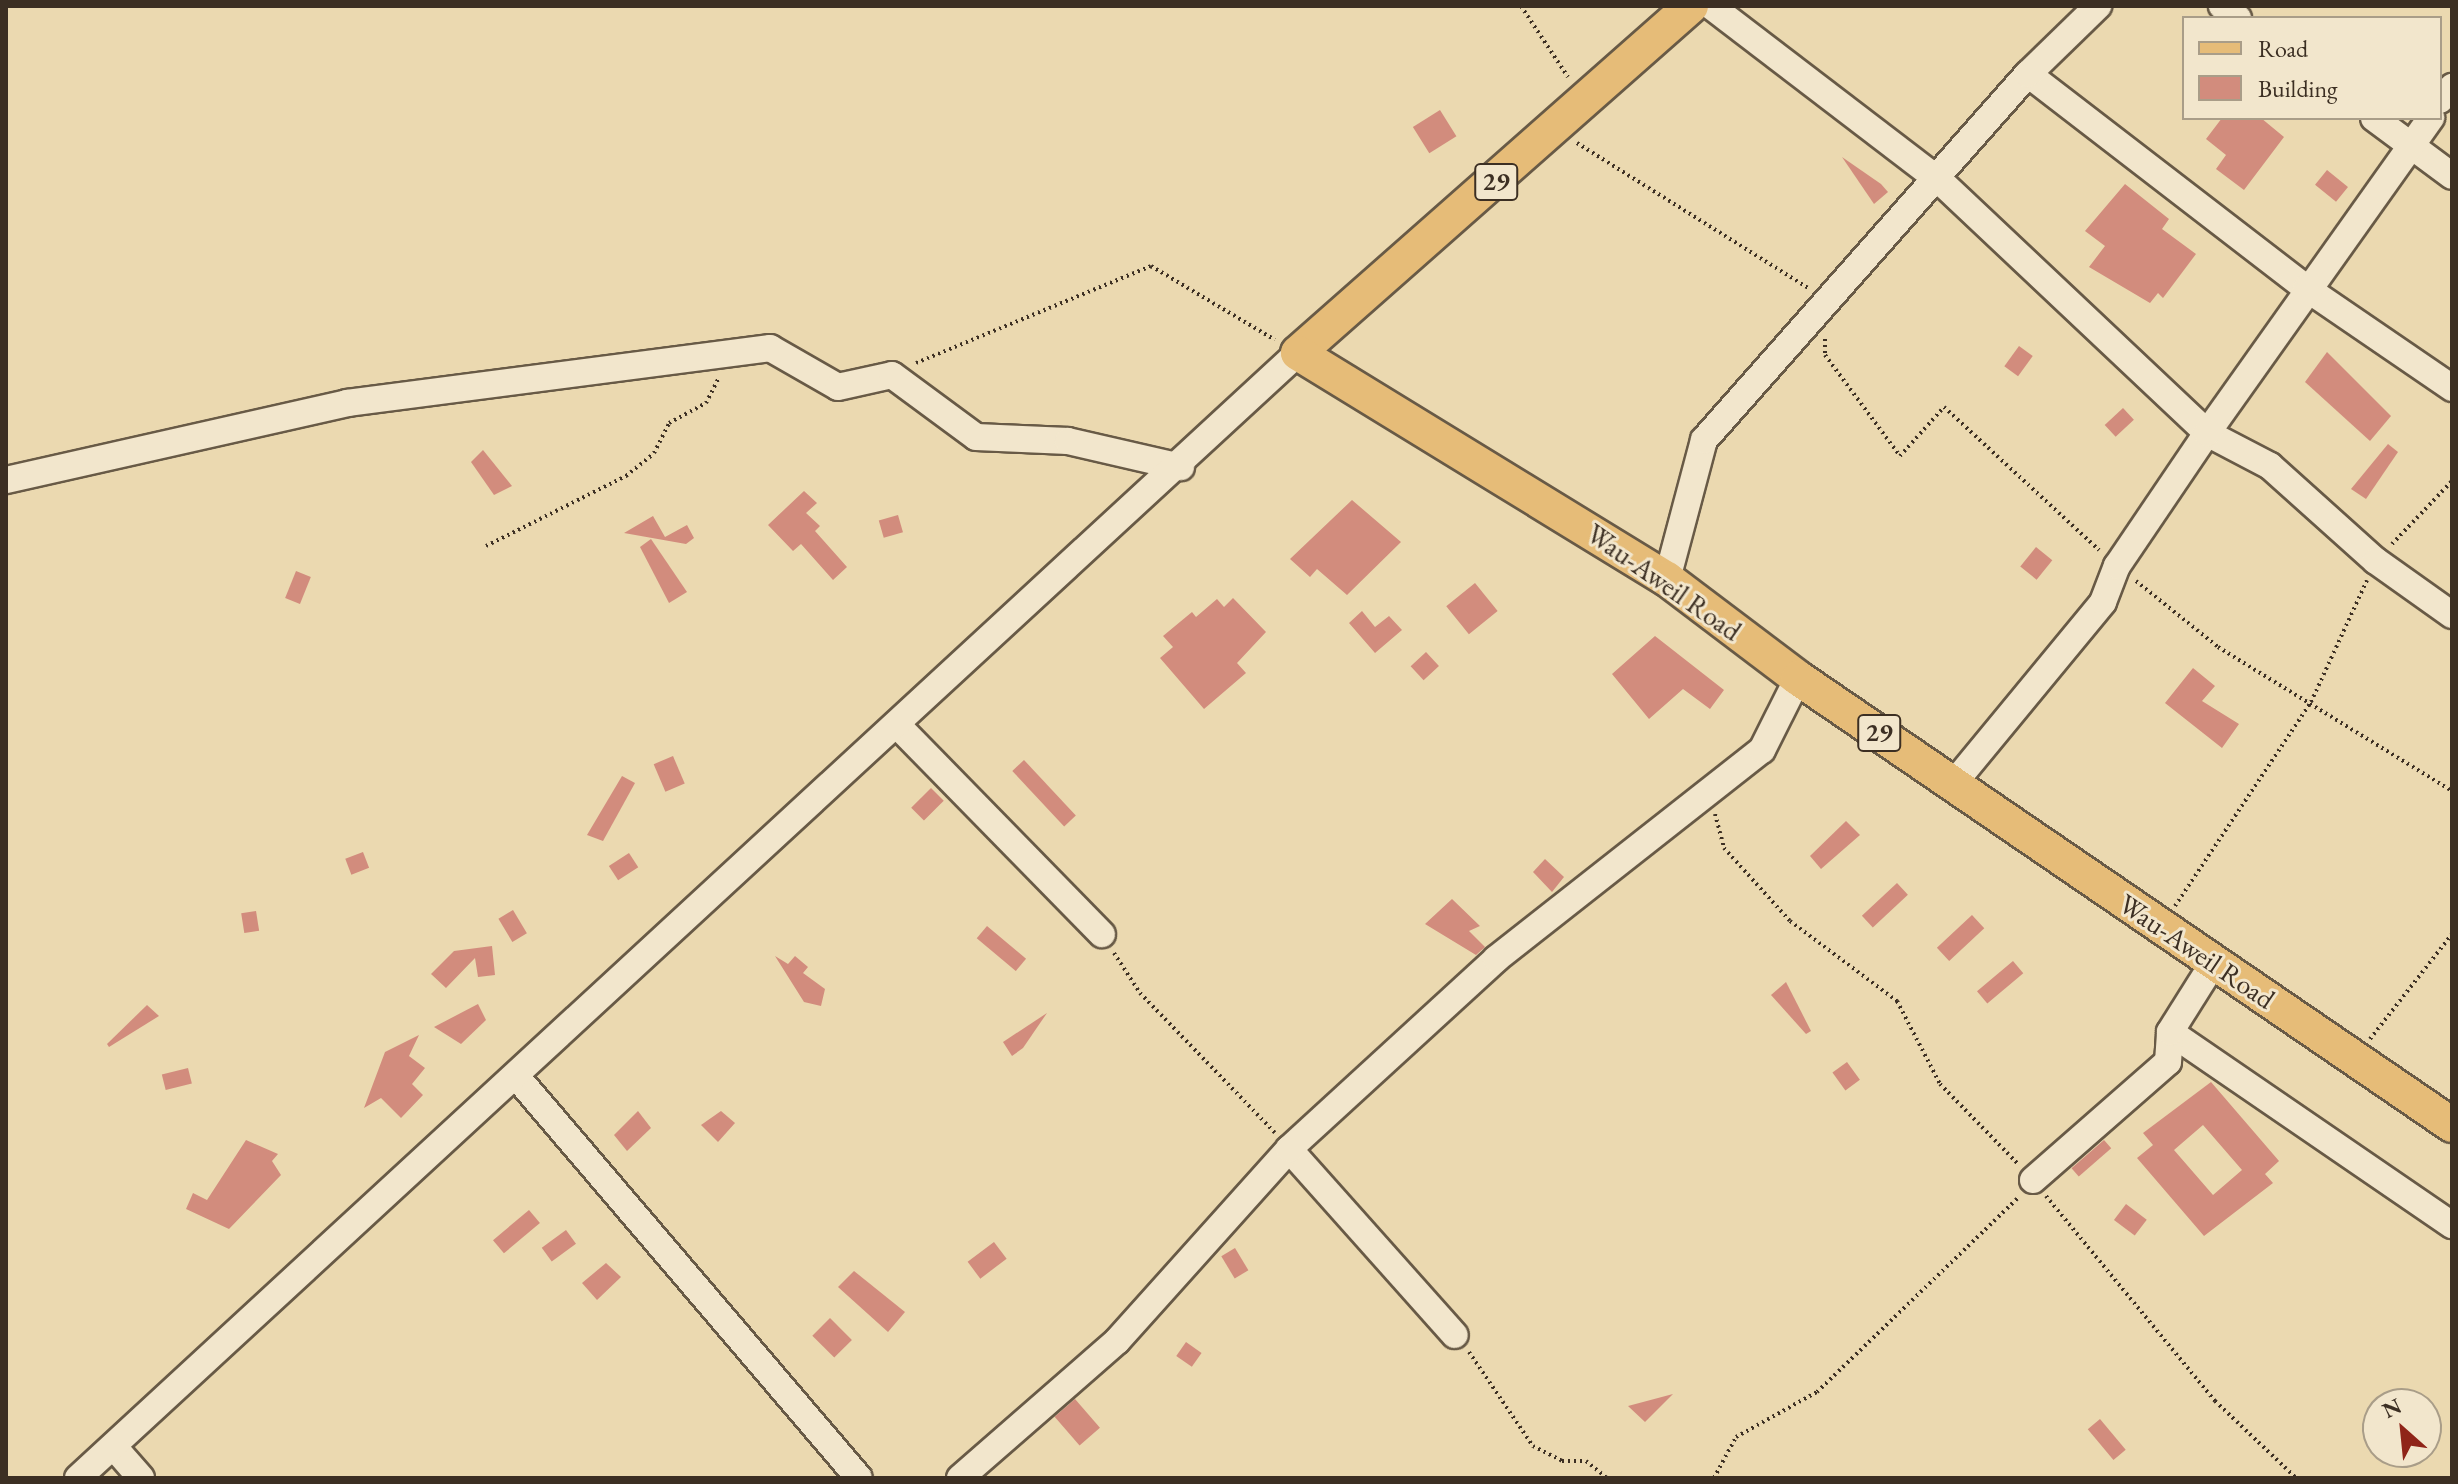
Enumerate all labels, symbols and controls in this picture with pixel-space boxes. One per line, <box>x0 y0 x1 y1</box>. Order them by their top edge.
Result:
legend <box>2182 16 2442 120</box>
text: Road <box>2258 33 2308 64</box>
text: Building <box>2258 73 2338 104</box>
road number: 29 <box>1474 160 1518 204</box>
street label: Wau-Aweil Road <box>1580 516 1748 648</box>
road number: 29 <box>1857 711 1901 755</box>
street label: Wau-Aweil Road <box>2113 886 2281 1016</box>
north arrow <box>2362 1388 2442 1468</box>
text: N <box>2377 1391 2406 1425</box>

